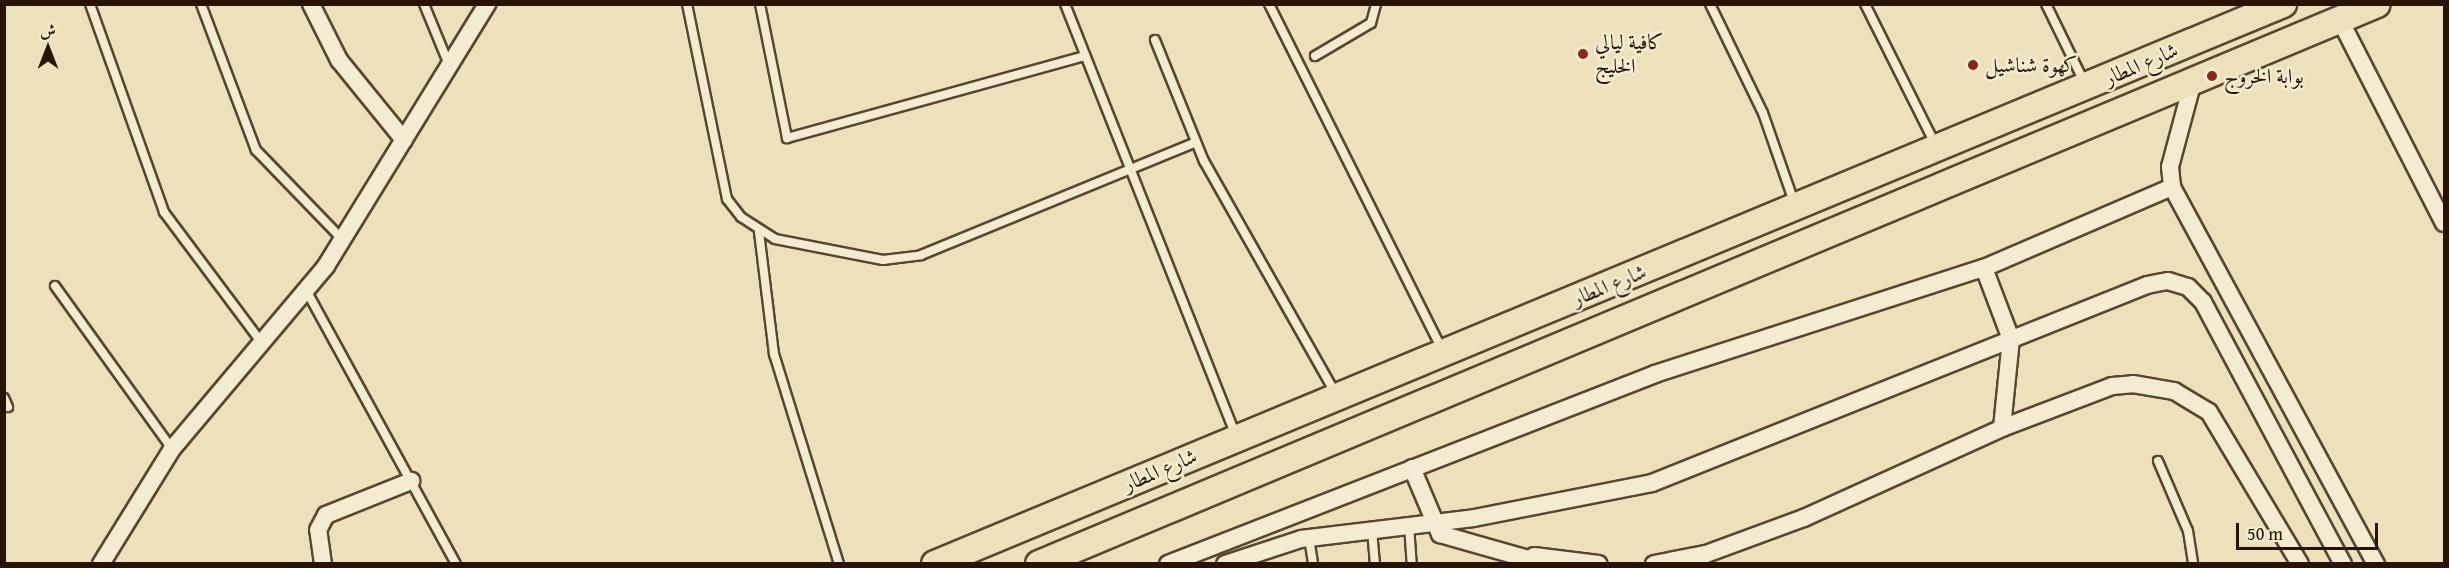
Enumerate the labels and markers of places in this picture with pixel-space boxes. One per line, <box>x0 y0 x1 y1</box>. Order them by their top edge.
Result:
place label: كافية ليالي الخليج <box>1595 29 1664 79</box>
marker: كافية ليالي الخليج <box>1576 47 1590 61</box>
place label: كهوة شناشيل <box>1985 52 2077 78</box>
marker: كهوة شناشيل <box>1966 58 1980 72</box>
place label: بوابة الخروج <box>2224 63 2304 89</box>
marker: بوابة الخروج <box>2205 69 2219 83</box>

